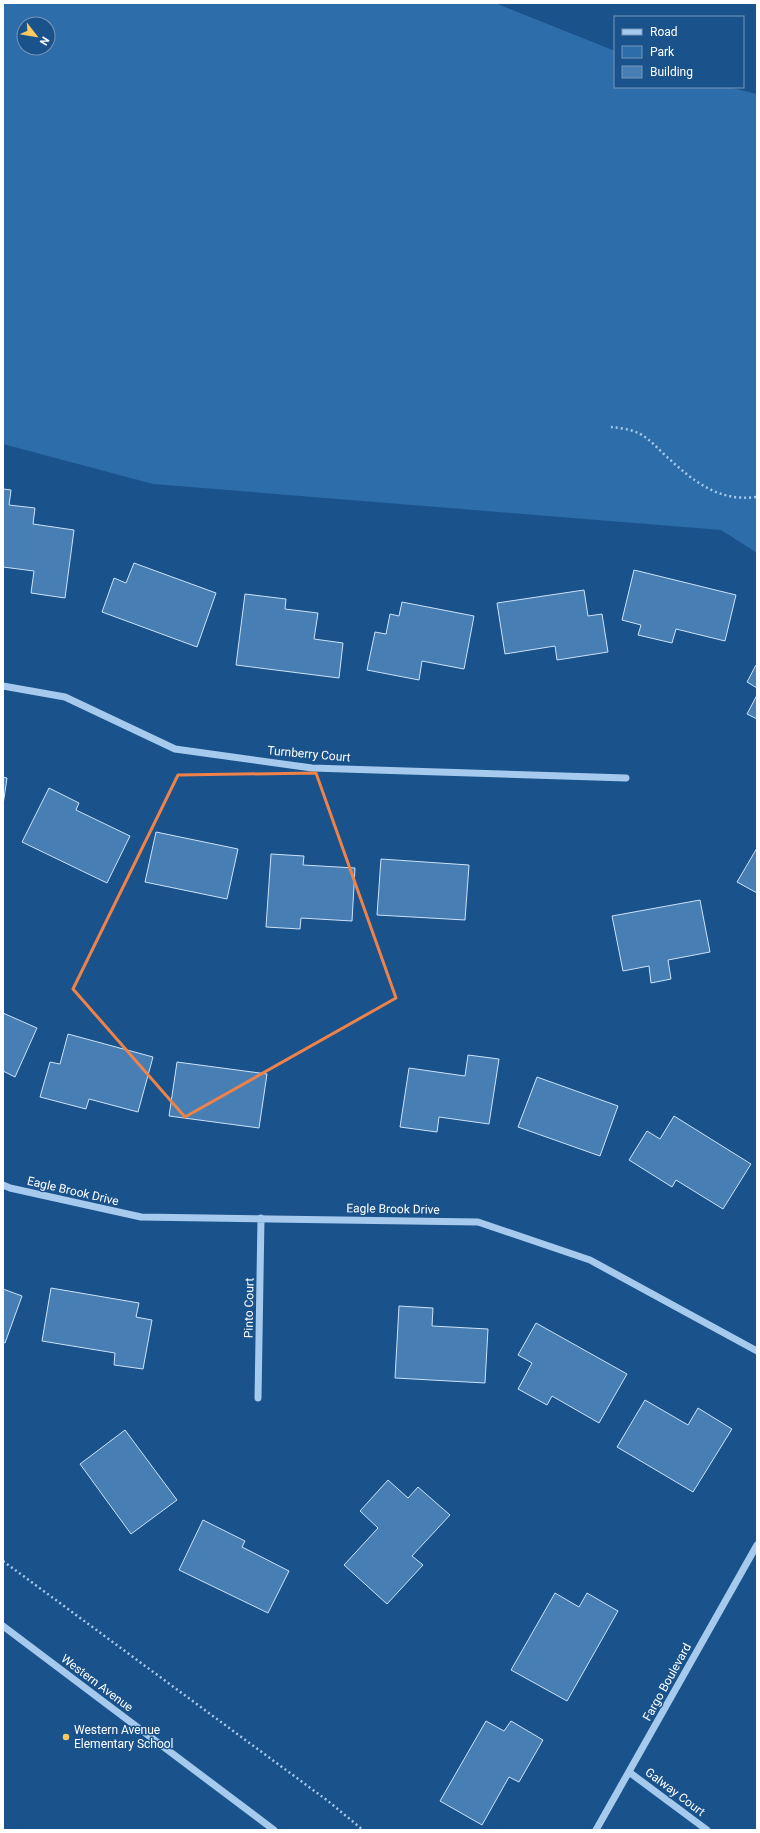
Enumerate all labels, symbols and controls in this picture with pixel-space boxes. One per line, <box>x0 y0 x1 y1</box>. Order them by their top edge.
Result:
north arrow <box>16 16 56 56</box>
legend <box>614 16 744 88</box>
text: Road <box>650 25 678 39</box>
text: N <box>36 34 52 48</box>
text: Park <box>650 45 675 59</box>
text: Building <box>650 65 693 79</box>
street label: Turnberry Court <box>267 743 351 765</box>
street label: Eagle Brook Drive <box>26 1174 120 1208</box>
street label: Eagle Brook Drive <box>346 1201 440 1217</box>
street label: Pinto Court <box>241 1278 257 1338</box>
street label: Fargo Boulevard <box>640 1641 694 1723</box>
street label: Western Avenue <box>58 1651 136 1715</box>
place label: Western Avenue Elementary School <box>74 1723 174 1751</box>
marker: Western Avenue Elementary School <box>61 1732 71 1742</box>
street label: Galway Court <box>642 1765 708 1819</box>

